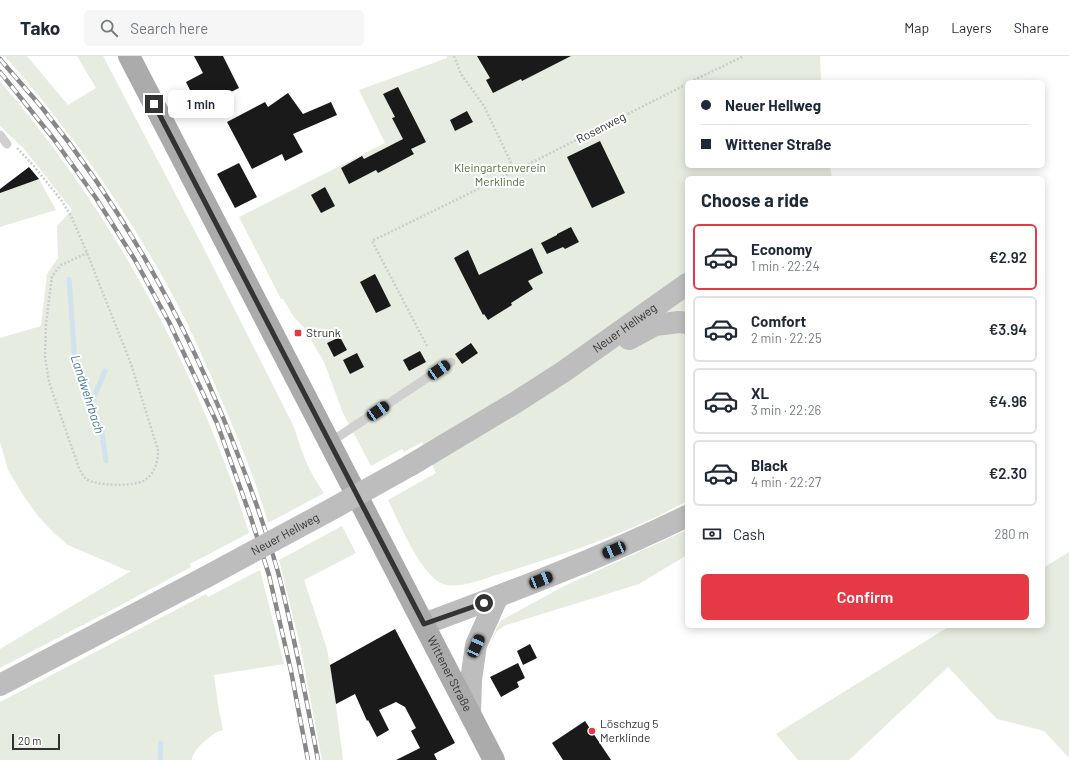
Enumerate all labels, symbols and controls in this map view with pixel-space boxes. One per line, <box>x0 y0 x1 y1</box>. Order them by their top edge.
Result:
search box <box>84 10 364 46</box>
text: Tako <box>20 16 60 39</box>
icon: search <box>98 17 120 39</box>
text: Search here <box>130 19 208 37</box>
text: Map <box>904 19 929 36</box>
text: Layers <box>951 19 992 36</box>
text: Share <box>1014 19 1049 36</box>
callout: 1 min <box>168 90 234 118</box>
route end <box>145 95 163 113</box>
text: 1 min <box>187 96 215 112</box>
text: Neuer Hellweg <box>725 96 821 114</box>
street label: Rosenweg <box>573 109 628 146</box>
text: Wittener Straße <box>725 135 832 153</box>
park label: Kleingartenverein Merklinde <box>454 160 546 188</box>
text: Choose a ride <box>701 189 809 211</box>
icon: car <box>703 239 739 275</box>
text: Economy <box>751 240 812 258</box>
text: €2.92 <box>989 248 1027 266</box>
text: 1 min · 22:24 <box>751 258 820 274</box>
street label: Neuer Hellweg <box>589 300 659 355</box>
icon: car <box>703 311 739 347</box>
text: Comfort <box>751 312 806 330</box>
text: €3.94 <box>989 320 1027 338</box>
place label: Strunk <box>306 325 341 339</box>
marker: Strunk <box>293 328 303 338</box>
text: 2 min · 22:25 <box>751 330 822 346</box>
water label: Landwehrbach <box>68 353 108 436</box>
car <box>426 358 452 382</box>
icon: car <box>703 383 739 419</box>
text: XL <box>751 384 769 402</box>
text: €4.96 <box>989 392 1027 410</box>
car <box>365 399 391 423</box>
text: 3 min · 22:26 <box>751 402 821 418</box>
icon: car <box>703 455 739 491</box>
text: Black <box>751 456 788 474</box>
text: €2.30 <box>989 464 1027 482</box>
text: 4 min · 22:27 <box>751 474 821 490</box>
street label: Neuer Hellweg <box>248 509 321 557</box>
icon: cash <box>701 523 723 545</box>
text: Cash <box>733 525 765 543</box>
text: 280 m <box>995 526 1029 542</box>
car <box>601 540 627 560</box>
car <box>528 570 554 590</box>
button: Confirm <box>701 574 1029 620</box>
route start <box>475 594 493 612</box>
street label: Wittener Straße <box>425 633 476 714</box>
car <box>466 633 486 659</box>
place label: Löschzug 5 Merklinde <box>600 716 659 744</box>
marker: Löschzug 5 Merklinde <box>587 726 597 736</box>
scale bar <box>12 732 60 751</box>
text: 20 m <box>18 734 41 747</box>

